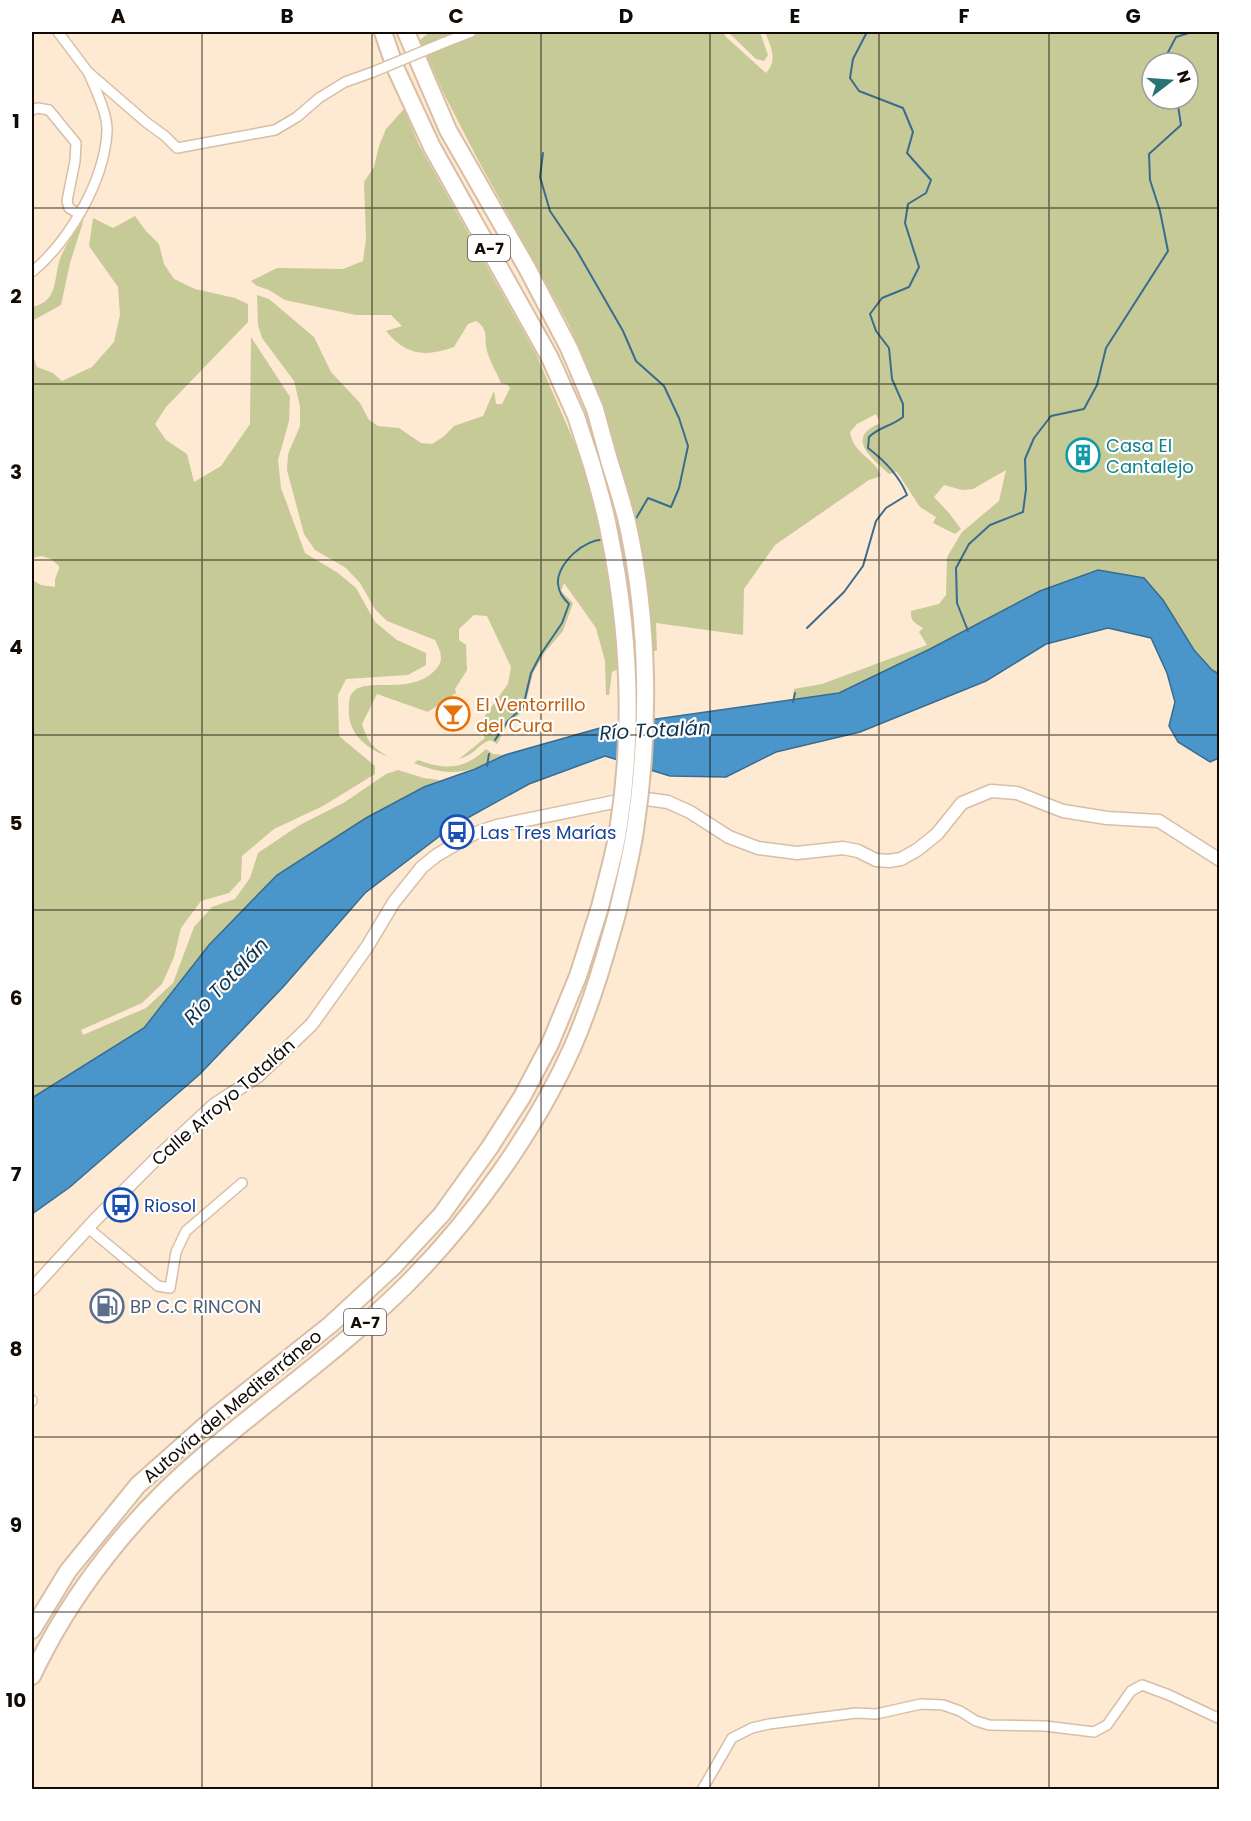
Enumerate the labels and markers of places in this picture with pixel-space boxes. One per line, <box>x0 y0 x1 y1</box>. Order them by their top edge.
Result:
place label: Casa El Cantalejo <box>1106 433 1194 479</box>
building icon: Casa El Cantalejo <box>1065 437 1101 473</box>
place label: El Ventorrillo del Cura <box>476 692 586 738</box>
bar icon: El Ventorrillo del Cura <box>435 696 471 732</box>
bus stop icon: Las Tres Marías <box>439 814 475 850</box>
place label: Las Tres Marías <box>480 820 616 845</box>
bus stop icon: Riosol <box>103 1187 139 1223</box>
place label: Riosol <box>144 1193 196 1218</box>
fuel station icon: BP C.C RINCON <box>89 1288 125 1324</box>
place label: BP C.C RINCON <box>130 1294 261 1319</box>

